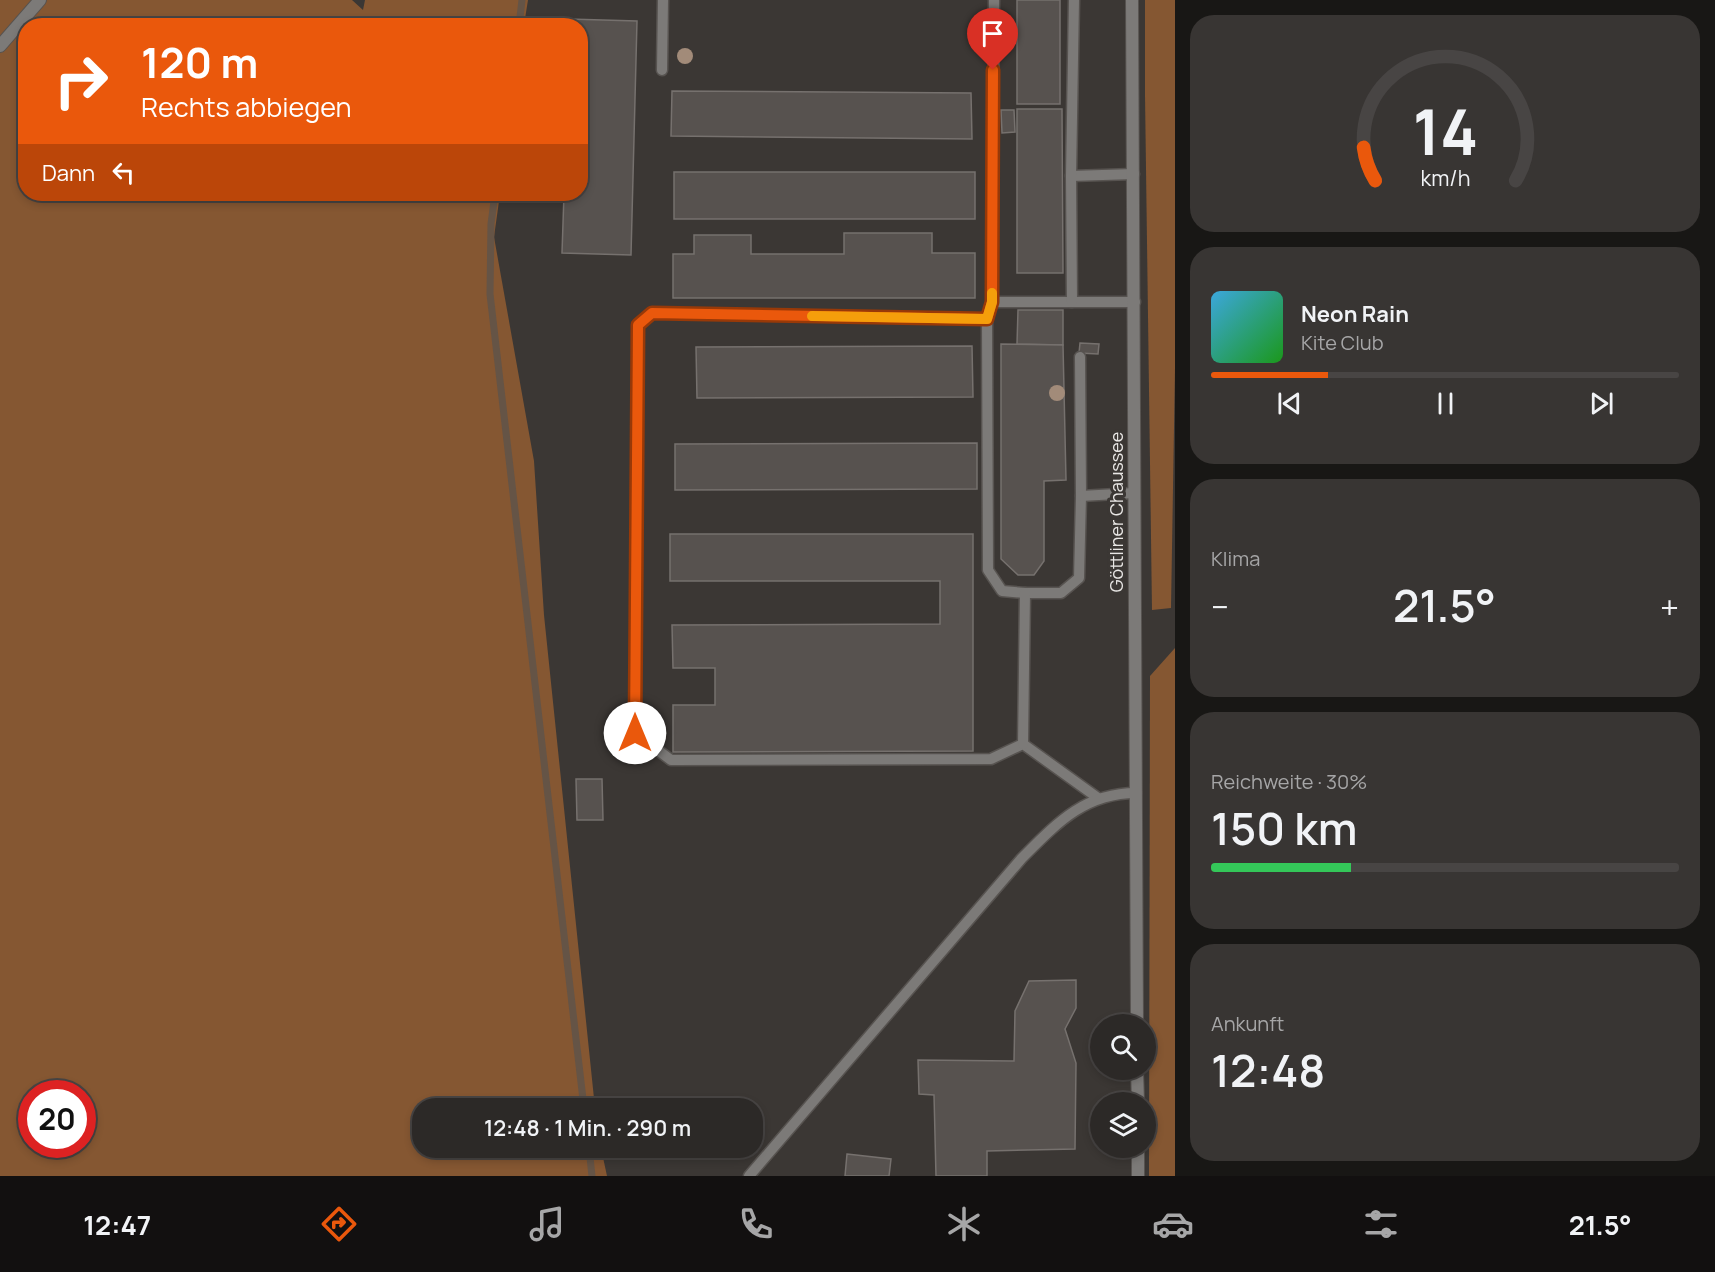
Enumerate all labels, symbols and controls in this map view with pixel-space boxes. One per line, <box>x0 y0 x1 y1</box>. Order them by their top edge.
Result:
pin <box>967 8 1018 70</box>
icon: arrive <box>976 17 1009 50</box>
text: 120 m <box>141 33 258 91</box>
icon: right <box>42 42 120 120</box>
text: Rechts abbiegen <box>141 88 352 125</box>
text: 14 <box>1412 88 1478 174</box>
icon: left <box>107 156 140 189</box>
text: Dann <box>42 158 95 188</box>
text: km/h <box>1420 163 1470 192</box>
text: Neon Rain <box>1301 299 1409 329</box>
text: Kite Club <box>1301 329 1384 356</box>
icon: previous <box>1273 387 1306 420</box>
icon: pause <box>1429 387 1462 420</box>
icon: next <box>1585 387 1618 420</box>
street label: Göttliner Chaussee <box>1104 432 1128 592</box>
text: Klima <box>1211 545 1260 572</box>
text: 21.5° <box>1393 574 1496 636</box>
text: − <box>1211 584 1229 629</box>
text: + <box>1660 584 1679 629</box>
position arrow <box>603 701 667 765</box>
text: Reichweite · 30% <box>1211 768 1367 795</box>
text: 150 km <box>1211 797 1357 859</box>
text: Ankunft <box>1211 1010 1284 1037</box>
map controls <box>1090 1014 1156 1158</box>
button: search <box>1090 1014 1156 1080</box>
text: 12:48 <box>1211 1039 1325 1101</box>
speed limit sign: 20 <box>18 1080 96 1158</box>
button: layers <box>1090 1092 1156 1158</box>
text: 12:48 · 1 Min. · 290 m <box>484 1113 691 1143</box>
icon: directions <box>318 1203 360 1245</box>
icon: music <box>526 1203 568 1245</box>
icon: phone <box>735 1203 777 1245</box>
icon: climate <box>943 1203 985 1245</box>
icon: car <box>1152 1203 1194 1245</box>
icon: filters <box>1360 1203 1402 1245</box>
text: 12:47 <box>83 1206 151 1243</box>
text: 21.5° <box>1569 1206 1632 1243</box>

